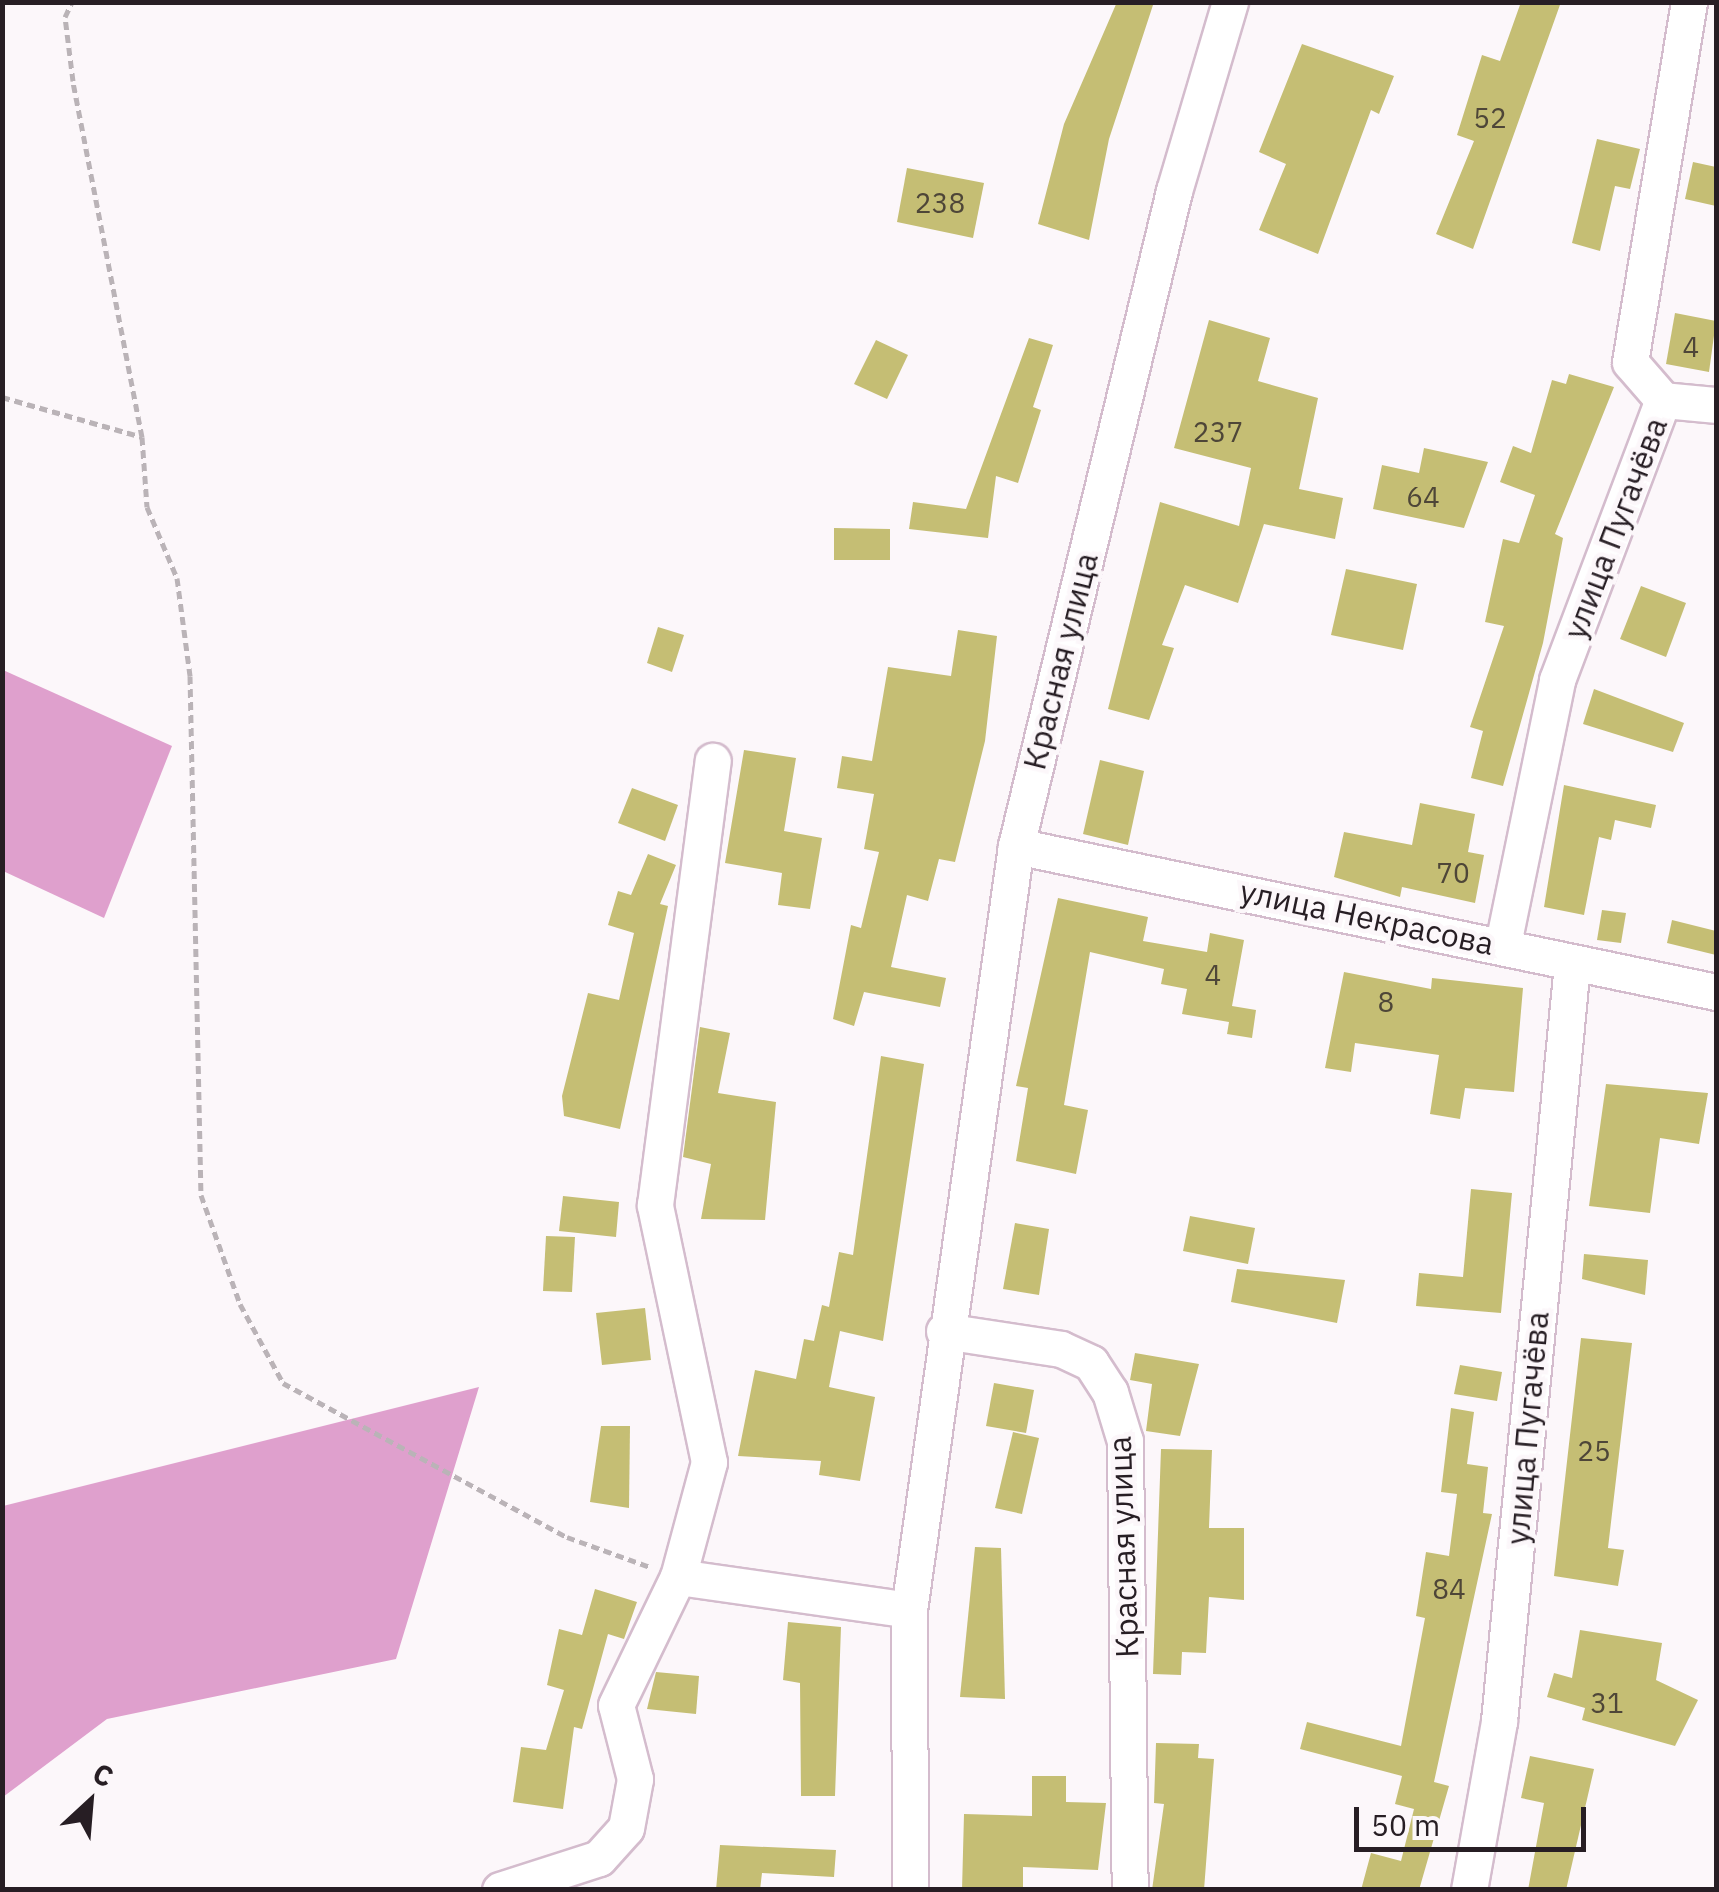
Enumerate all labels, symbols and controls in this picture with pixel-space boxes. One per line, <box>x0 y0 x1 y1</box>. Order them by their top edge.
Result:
house number: 52 <box>1473 101 1507 135</box>
house number: 238 <box>915 186 965 220</box>
house number: 4 <box>1683 330 1699 364</box>
street label: улица Пугачёва <box>1555 412 1675 644</box>
house number: 237 <box>1193 415 1243 449</box>
house number: 64 <box>1406 480 1440 514</box>
street label: Красная улица <box>1014 549 1106 773</box>
house number: 70 <box>1436 856 1470 890</box>
street label: улица Некрасова <box>1237 871 1497 963</box>
house number: 4 <box>1205 958 1221 992</box>
house number: 8 <box>1378 985 1394 1019</box>
street label: улица Пугачёва <box>1498 1310 1556 1546</box>
house number: 25 <box>1577 1434 1611 1468</box>
street label: Красная улица <box>1100 1435 1146 1659</box>
house number: 84 <box>1432 1572 1466 1606</box>
house number: 31 <box>1590 1686 1624 1720</box>
north arrow <box>40 1752 140 1852</box>
text: С <box>87 1754 120 1795</box>
scale bar <box>1359 1787 1592 1849</box>
text: 50 m <box>1371 1805 1440 1844</box>

